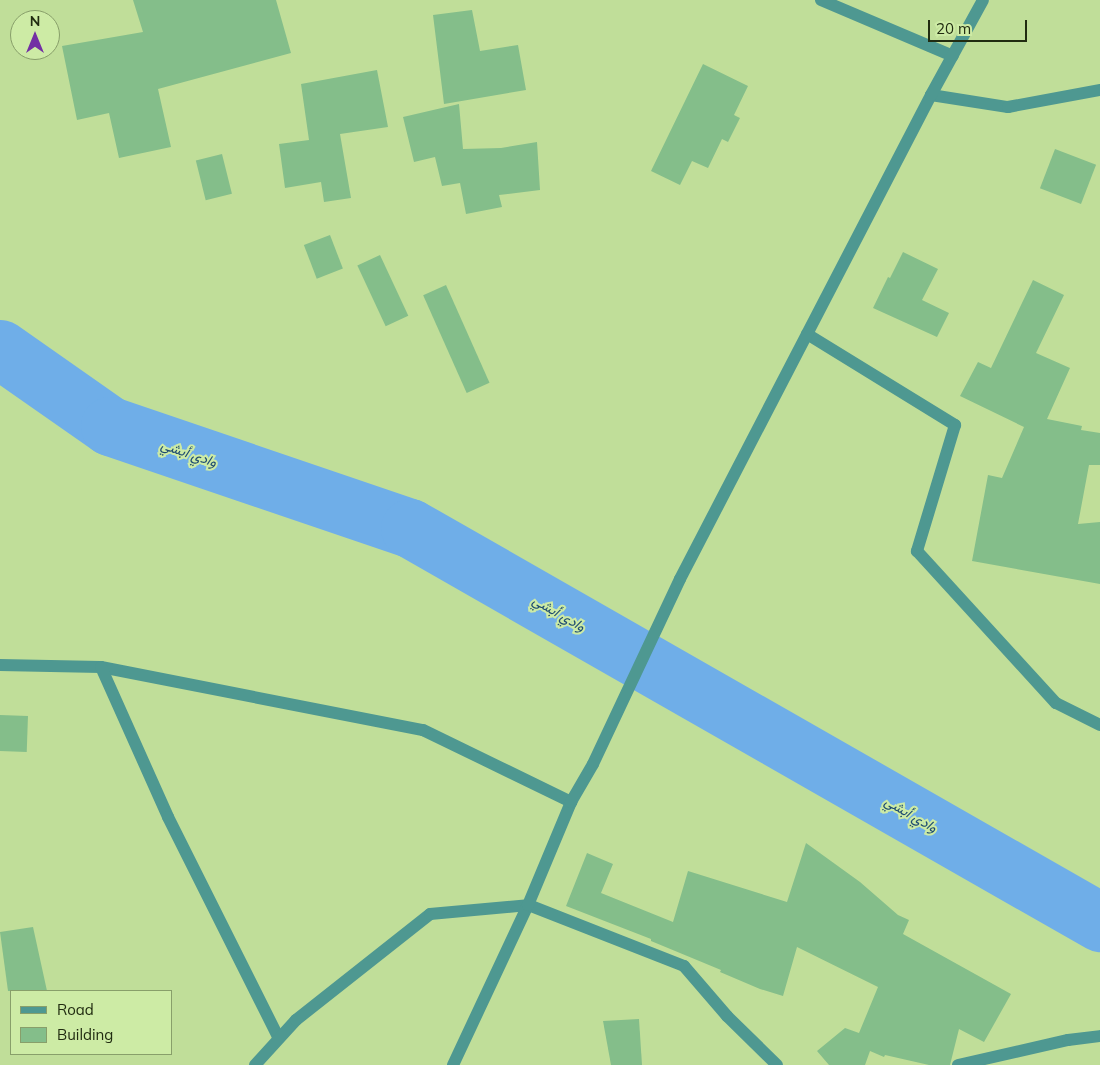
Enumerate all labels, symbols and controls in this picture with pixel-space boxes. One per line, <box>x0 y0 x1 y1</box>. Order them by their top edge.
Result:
north arrow <box>10 10 60 60</box>
scale bar <box>930 10 1029 42</box>
text: N <box>30 12 40 30</box>
text: 20 m <box>936 19 971 38</box>
water label: وادي أبشي <box>159 436 219 470</box>
water label: وادي أبشي <box>530 591 588 635</box>
water label: وادي أبشي <box>882 792 940 836</box>
legend <box>10 990 172 1055</box>
text: Road <box>57 1000 94 1019</box>
text: Building <box>57 1025 113 1044</box>

